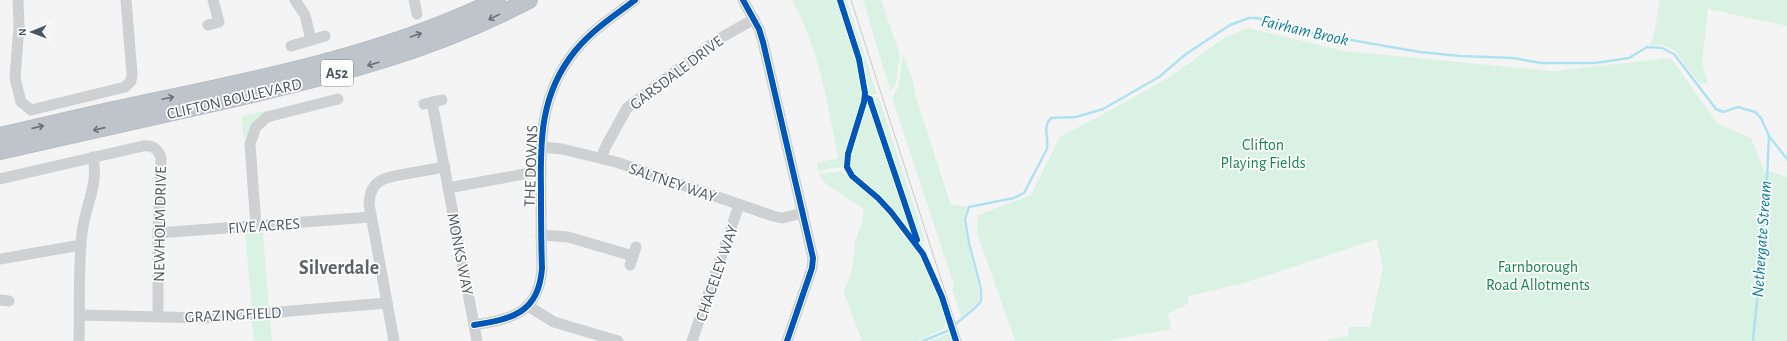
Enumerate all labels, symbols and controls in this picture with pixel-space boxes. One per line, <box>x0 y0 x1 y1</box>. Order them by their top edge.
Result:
north arrow <box>12 12 52 52</box>
water label: Fairham Brook <box>1260 12 1350 49</box>
one-way arrow <box>489 14 501 22</box>
text: N <box>17 28 28 36</box>
one-way arrow <box>409 30 421 38</box>
street label: GARSDALE DRIVE <box>627 33 726 113</box>
road number: A52 <box>321 60 353 86</box>
one-way arrow <box>367 61 380 68</box>
street label: CLIFTON BOULEVARD <box>165 76 303 122</box>
one-way arrow <box>161 94 174 102</box>
one-way arrow <box>31 123 44 131</box>
one-way arrow <box>93 125 106 133</box>
street label: THE DOWNS <box>522 125 540 207</box>
park label: Clifton Playing Fields <box>1220 137 1306 172</box>
street label: SALTNEY WAY <box>627 161 719 206</box>
street label: NEWHOLM DRIVE <box>151 166 169 282</box>
water label: Nethergate Stream <box>1749 180 1774 298</box>
street label: MONKS WAY <box>444 212 476 297</box>
street label: FIVE ACRES <box>228 216 300 236</box>
street label: CHACELEY WAY <box>693 223 741 324</box>
district label: Silverdale <box>299 258 379 278</box>
park label: Farnborough Road Allotments <box>1486 259 1590 293</box>
street label: GRAZINGFIELD <box>184 304 282 326</box>

